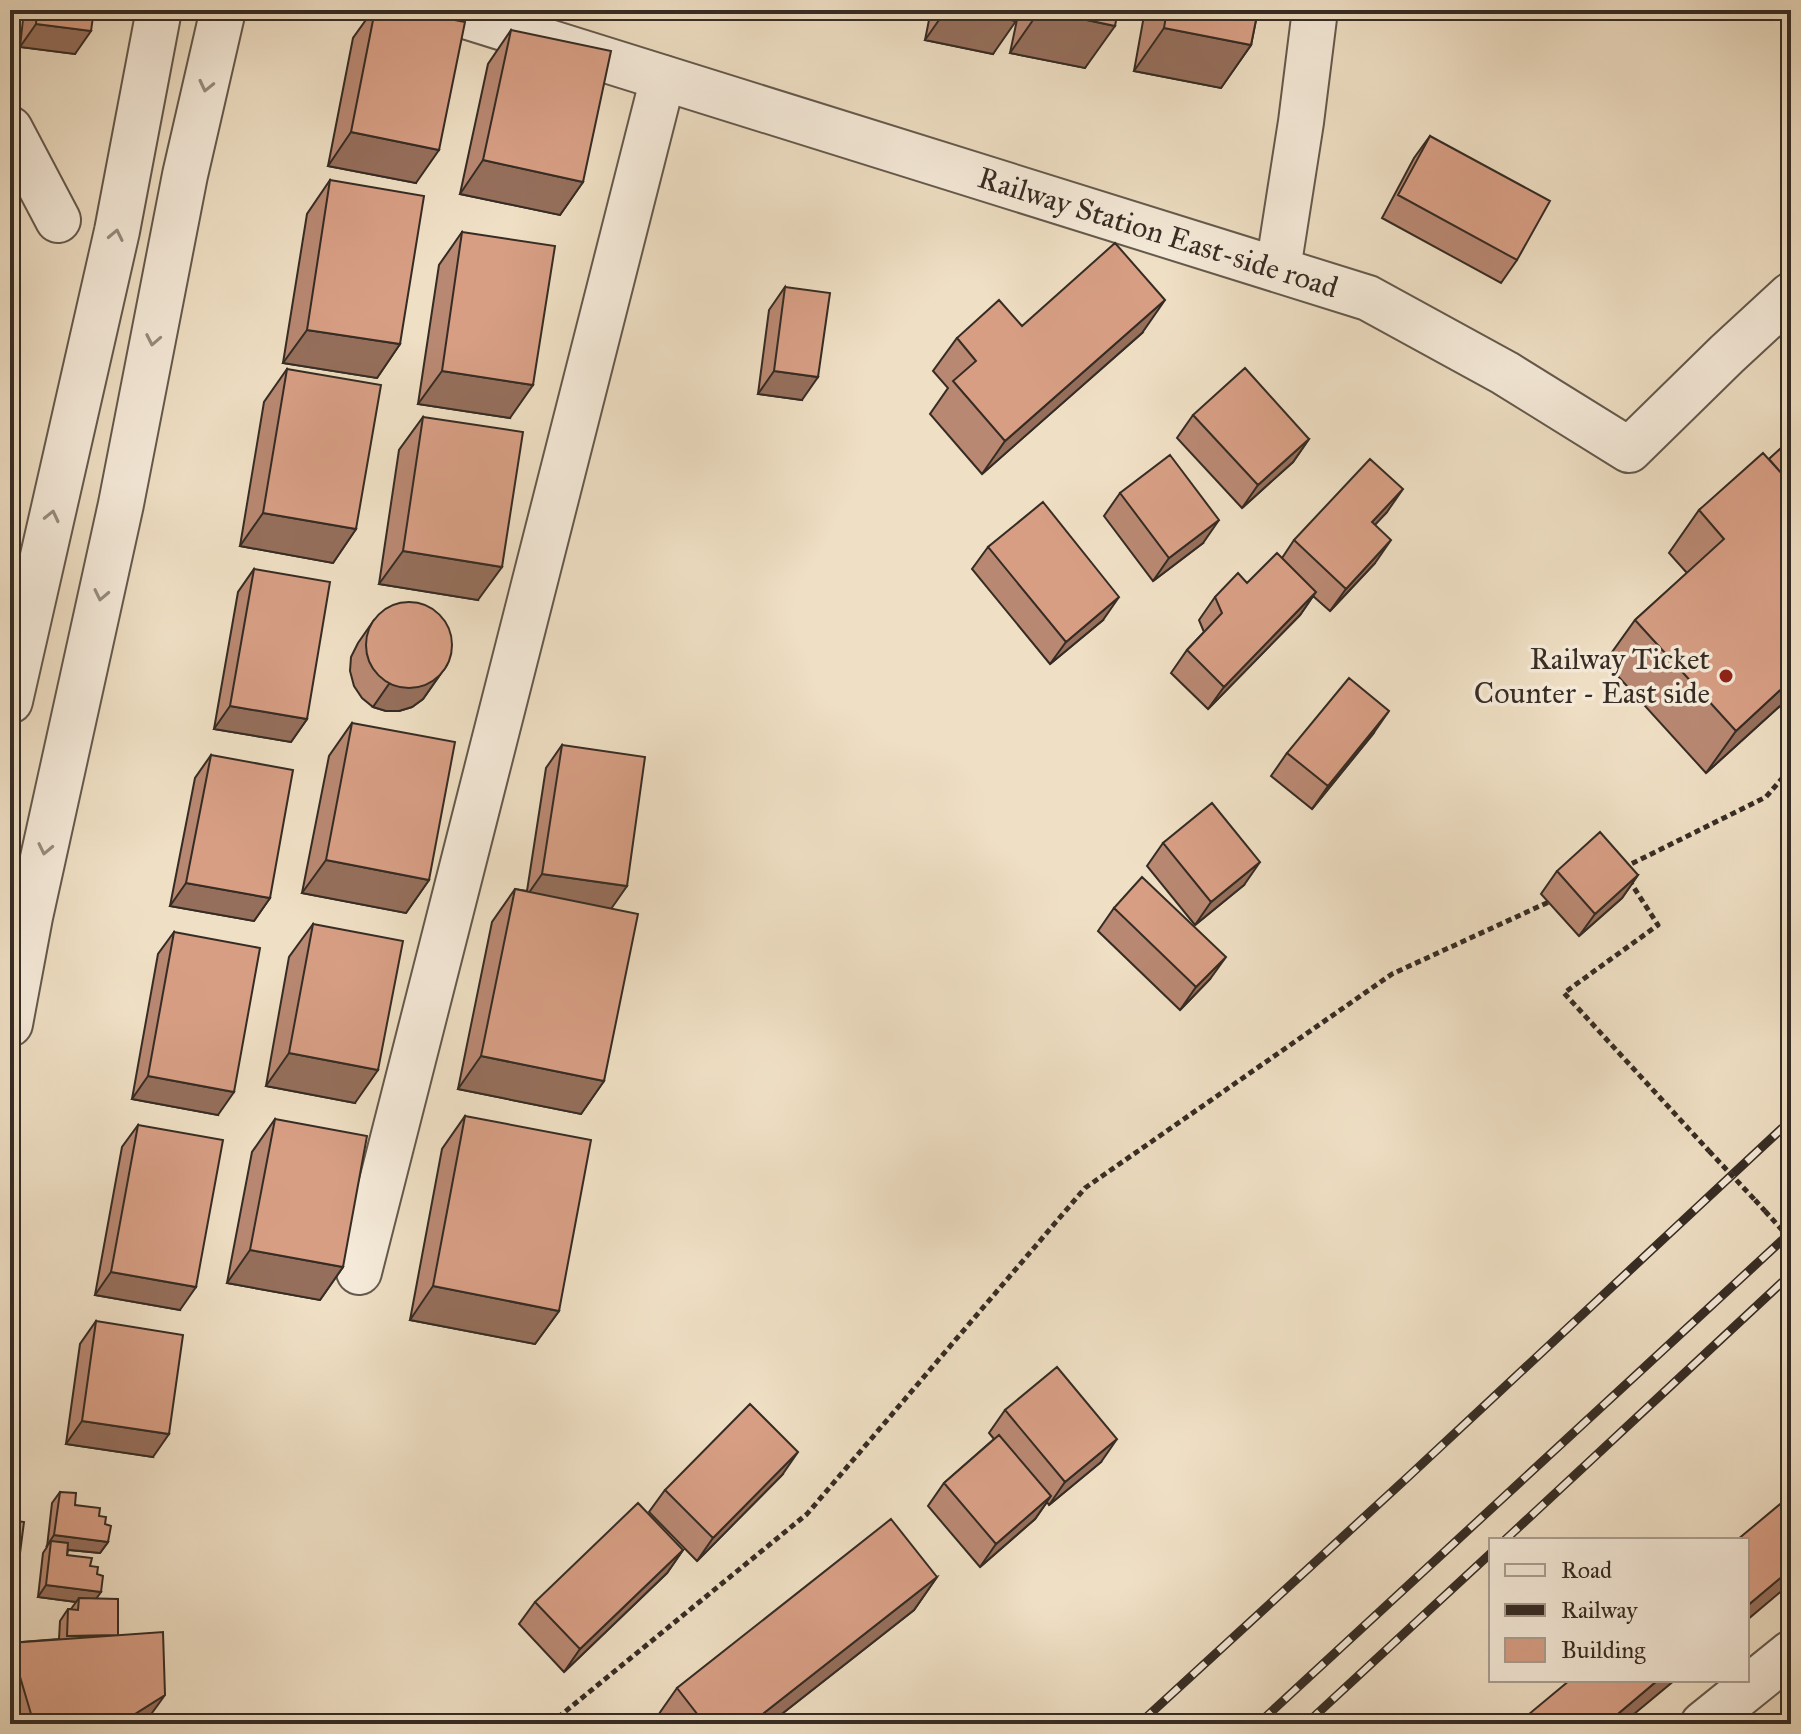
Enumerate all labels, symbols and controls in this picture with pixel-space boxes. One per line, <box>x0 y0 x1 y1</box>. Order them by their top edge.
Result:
one-way arrow <box>198 79 215 92</box>
street label: Railway Station East-side road <box>974 159 1342 306</box>
one-way arrow <box>107 229 124 243</box>
one-way arrow <box>145 334 162 347</box>
one-way arrow <box>43 510 60 523</box>
one-way arrow <box>93 588 110 602</box>
place label: Railway Ticket Counter - East side <box>1474 641 1710 711</box>
marker: Railway Ticket Counter - East side <box>1717 667 1735 685</box>
one-way arrow <box>37 842 54 855</box>
legend <box>1489 1538 1749 1682</box>
text: Road <box>1561 1555 1612 1585</box>
text: Railway <box>1561 1595 1638 1625</box>
text: Building <box>1561 1635 1646 1665</box>

